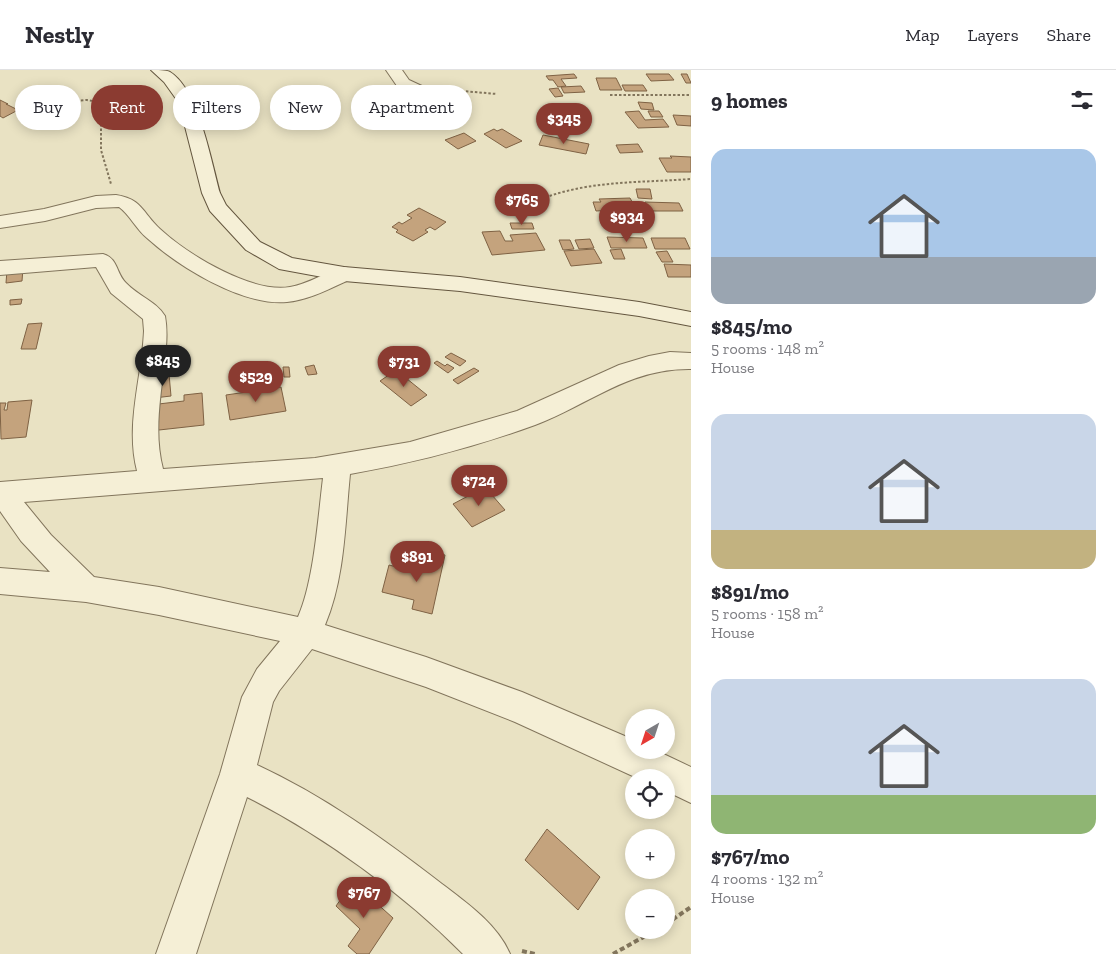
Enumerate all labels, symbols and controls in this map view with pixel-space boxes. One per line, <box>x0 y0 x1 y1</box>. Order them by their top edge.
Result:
text: Nestly <box>25 20 94 49</box>
text: Map <box>905 24 940 46</box>
text: Layers <box>968 24 1019 46</box>
text: Share <box>1047 24 1091 46</box>
chip: Buy <box>15 85 81 130</box>
chip: Rent <box>91 85 163 130</box>
chip: Filters <box>173 85 260 130</box>
chip: New <box>270 85 341 130</box>
chip: Apartment <box>351 85 472 130</box>
icon: filters <box>1068 86 1096 114</box>
text: 9 homes <box>711 88 788 113</box>
pin: $345 <box>534 102 594 145</box>
text: $345 <box>547 109 581 128</box>
icon: home <box>859 181 949 271</box>
pin: $765 <box>492 184 552 226</box>
text: $765 <box>506 190 538 209</box>
pin: $934 <box>597 200 657 243</box>
text: $934 <box>610 207 644 226</box>
text: $845/mo <box>711 314 792 339</box>
text: 5 rooms · 148 m² <box>711 339 824 358</box>
pin: $845 <box>133 344 193 387</box>
pin: $731 <box>374 346 434 388</box>
text: $845 <box>146 351 180 370</box>
text: $731 <box>389 352 419 371</box>
text: House <box>711 358 754 377</box>
pin: $529 <box>226 360 286 403</box>
text: $529 <box>239 367 273 386</box>
icon: home <box>859 446 949 536</box>
pin: $724 <box>449 464 509 507</box>
text: $724 <box>462 471 496 490</box>
pin: $891 <box>387 540 447 583</box>
text: $891 <box>401 547 433 566</box>
text: $891/mo <box>711 579 789 604</box>
text: 5 rooms · 158 m² <box>711 604 824 623</box>
text: House <box>711 623 754 642</box>
north arrow <box>625 709 675 759</box>
map controls <box>625 709 675 939</box>
icon: home <box>859 711 949 801</box>
button: locate <box>625 769 675 819</box>
button: + <box>625 829 675 879</box>
text: $767/mo <box>711 844 789 869</box>
text: 4 rooms · 132 m² <box>711 869 823 888</box>
pin: $767 <box>334 876 394 919</box>
text: $767 <box>348 883 380 902</box>
text: House <box>711 888 754 907</box>
button: − <box>625 889 675 939</box>

